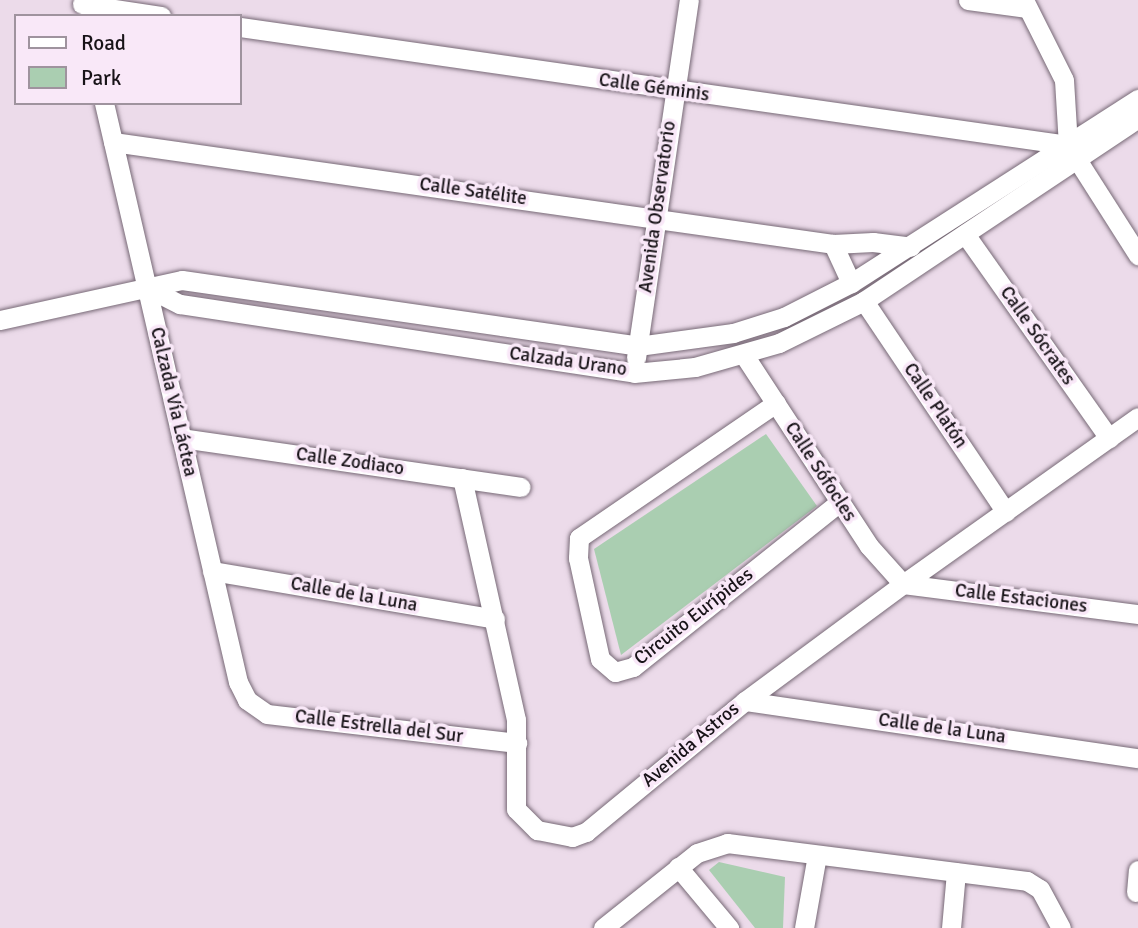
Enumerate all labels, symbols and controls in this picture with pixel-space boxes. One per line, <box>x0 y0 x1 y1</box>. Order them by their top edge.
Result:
legend <box>14 14 242 105</box>
text: Road <box>81 30 126 56</box>
text: Park <box>81 65 121 91</box>
street label: Calle Géminis <box>597 69 711 107</box>
street label: Avenida Observatorio <box>635 120 681 294</box>
street label: Calle Satélite <box>418 173 528 211</box>
street label: Calle Sócrates <box>995 282 1079 390</box>
street label: Calzada Vía Láctea <box>145 325 201 479</box>
street label: Calzada Urano <box>508 342 628 382</box>
street label: Calle Platón <box>898 359 972 453</box>
street label: Calle Sófocles <box>779 418 861 526</box>
street label: Calle Zodiaco <box>294 443 406 481</box>
street label: Circuito Eurípides <box>630 564 758 670</box>
street label: Calle de la Luna <box>289 573 419 617</box>
street label: Calle Estaciones <box>954 580 1088 618</box>
street label: Avenida Astros <box>638 698 744 792</box>
street label: Calle Estrella del Sur <box>294 705 464 749</box>
street label: Calle de la Luna <box>877 709 1007 749</box>

